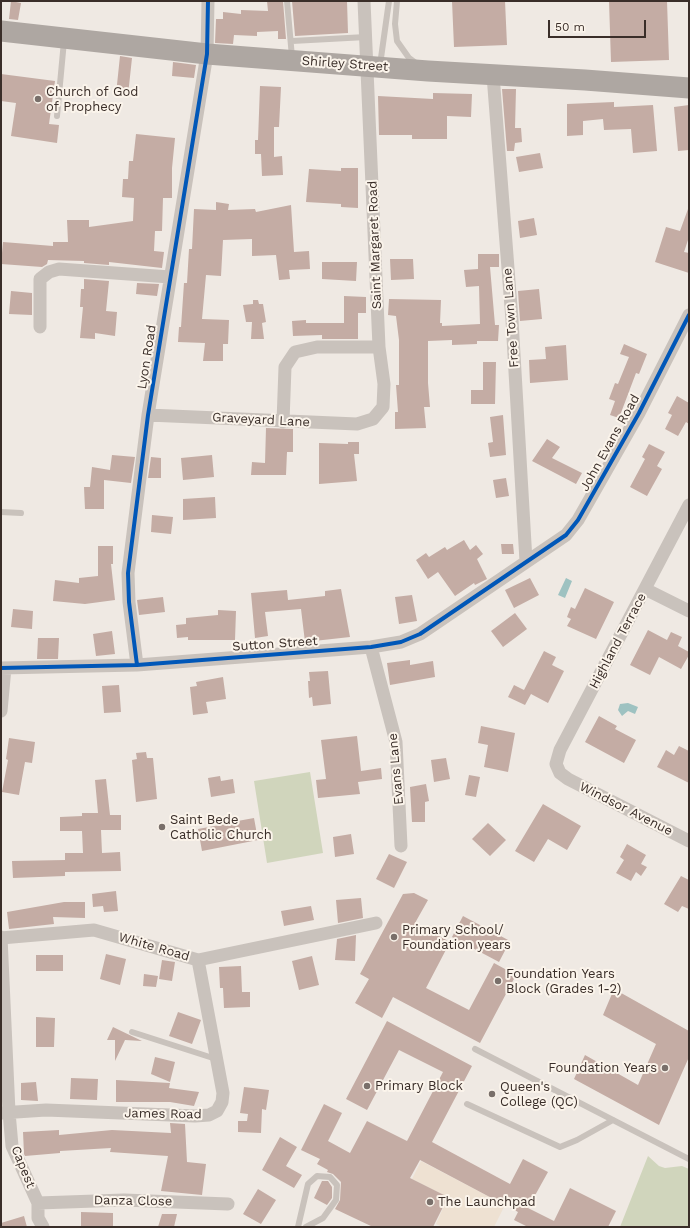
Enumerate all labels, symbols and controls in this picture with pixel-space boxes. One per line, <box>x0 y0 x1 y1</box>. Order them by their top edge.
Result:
scale bar <box>550 12 648 38</box>
text: 50 m <box>555 20 585 34</box>
street label: Shirley Street <box>301 53 389 75</box>
place label: Church of God of Prophecy <box>46 84 138 115</box>
marker: Church of God of Prophecy <box>33 94 43 104</box>
street label: Saint Margaret Road <box>365 181 385 309</box>
street label: Free Town Lane <box>500 268 522 368</box>
street label: Lyon Road <box>134 324 160 390</box>
street label: John Evans Road <box>577 392 643 494</box>
street label: Graveyard Lane <box>212 410 310 430</box>
street label: Highland Terrace <box>586 590 650 692</box>
street label: Sutton Street <box>232 633 318 655</box>
street label: Evans Lane <box>385 733 407 805</box>
street label: Windsor Avenue <box>577 779 675 839</box>
place label: Saint Bede Catholic Church <box>170 812 272 843</box>
marker: Saint Bede Catholic Church <box>157 822 167 832</box>
place label: Primary School/ Foundation years <box>402 922 511 953</box>
street label: White Road <box>117 929 191 965</box>
marker: Primary School/ Foundation years <box>389 932 399 942</box>
place label: Foundation Years Block (Grades 1-2) <box>506 966 621 997</box>
marker: Foundation Years Block (Grades 1-2) <box>493 976 503 986</box>
place label: Foundation Years <box>548 1060 657 1076</box>
marker: Foundation Years <box>660 1063 670 1073</box>
place label: Primary Block <box>375 1078 463 1094</box>
place label: Queen's College (QC) <box>500 1079 578 1110</box>
marker: Primary Block <box>362 1081 372 1091</box>
marker: Queen's College (QC) <box>487 1089 497 1099</box>
street label: James Road <box>124 1106 202 1122</box>
street label: Capest <box>7 1144 39 1190</box>
street label: Danza Close <box>94 1193 172 1209</box>
place label: The Launchpad <box>438 1194 536 1210</box>
marker: The Launchpad <box>425 1197 435 1207</box>

